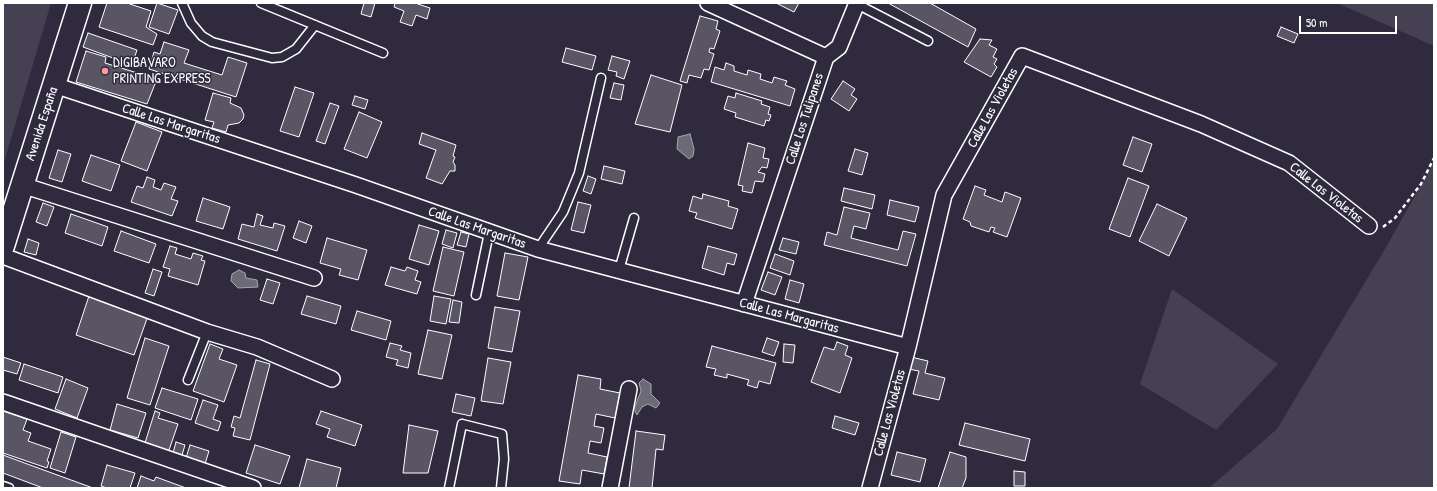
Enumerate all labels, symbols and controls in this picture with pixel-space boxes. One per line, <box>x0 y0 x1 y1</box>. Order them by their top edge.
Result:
scale bar <box>1301 8 1399 34</box>
text: 50 m <box>1306 14 1327 31</box>
place label: DIGIBAVARO PRINTING EXPRESS <box>113 55 211 88</box>
street label: Calle Las Violetas <box>964 65 1022 151</box>
marker: DIGIBAVARO PRINTING EXPRESS <box>100 66 110 76</box>
street label: Calle Los Tulipanes <box>782 71 828 167</box>
street label: Avenida España <box>22 85 62 163</box>
street label: Calle Las Margaritas <box>120 100 222 148</box>
street label: Calle Las Violetas <box>1286 159 1366 227</box>
street label: Calle Las Margaritas <box>426 203 528 253</box>
street label: Calle Las Margaritas <box>737 295 841 337</box>
street label: Calle Las Violetas <box>870 368 910 458</box>

